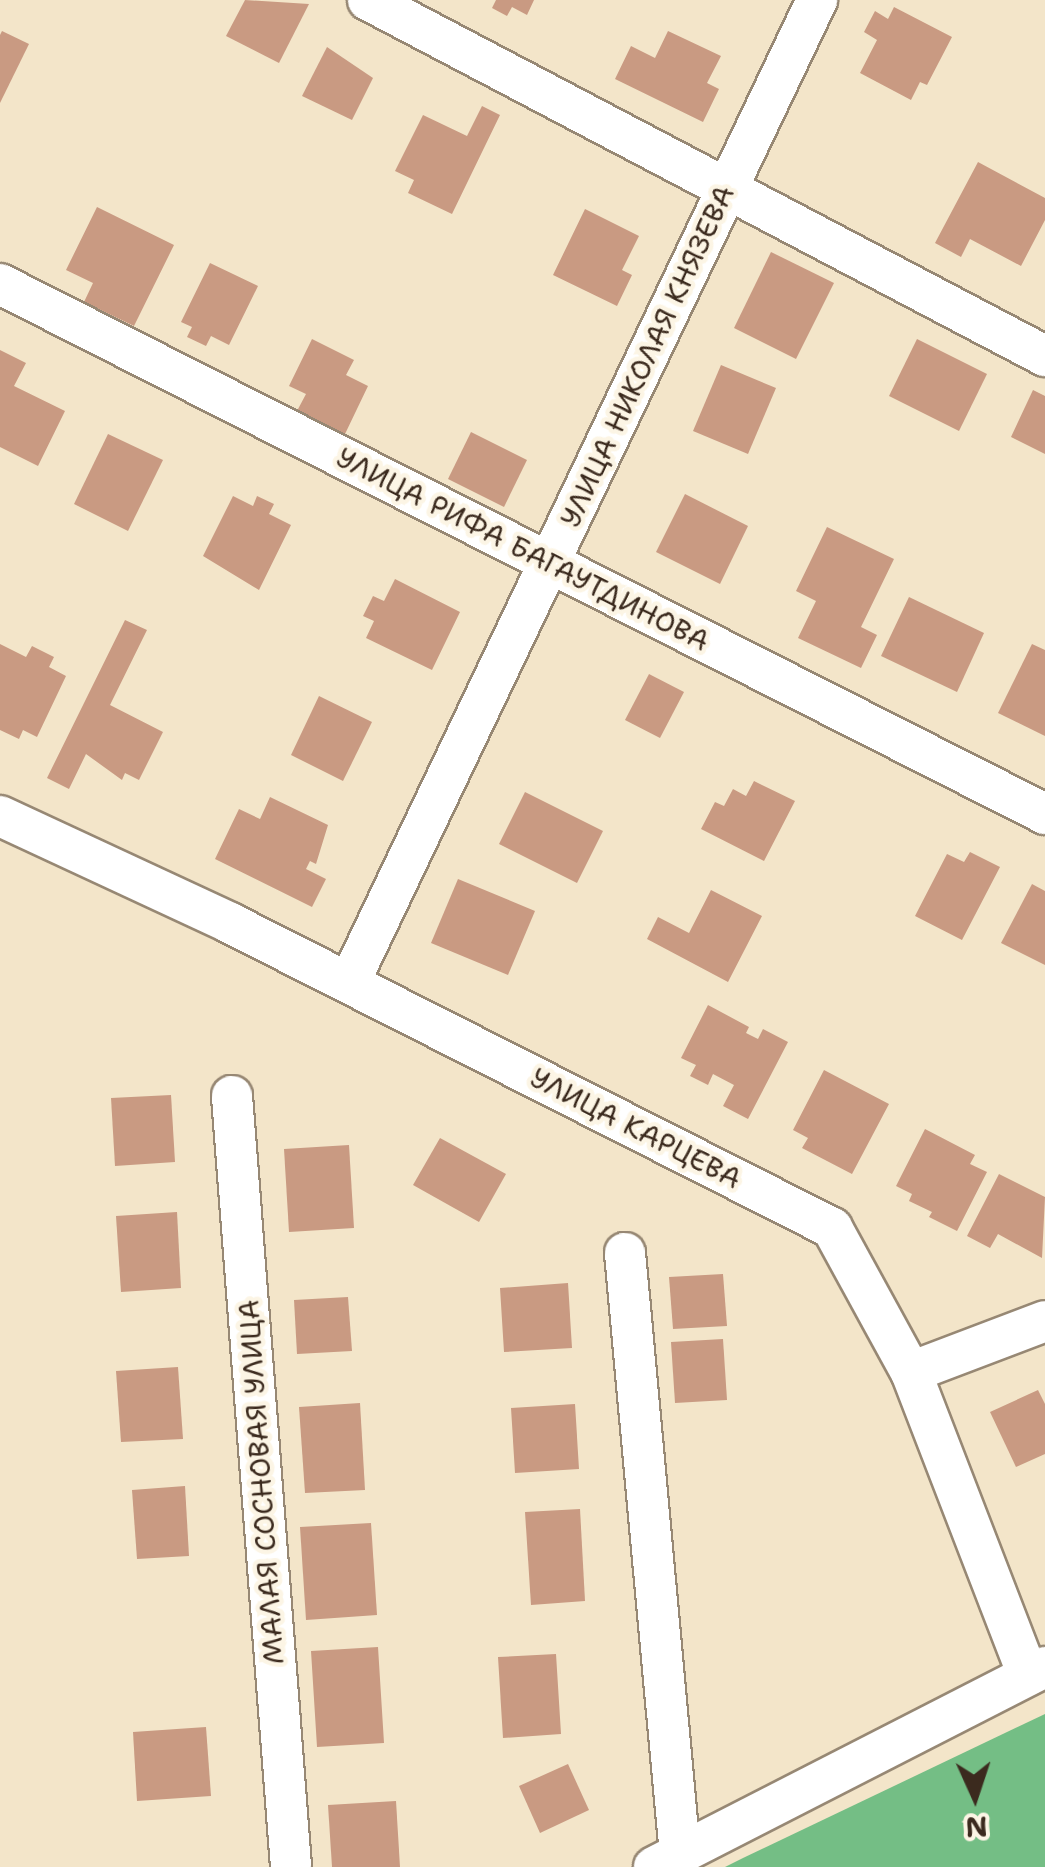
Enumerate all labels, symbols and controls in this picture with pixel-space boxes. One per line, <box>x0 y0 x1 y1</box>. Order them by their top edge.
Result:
street label: УЛИЦА НИКОЛАЯ КНЯЗЕВА <box>553 180 741 532</box>
street label: УЛИЦА РИФА БАГАУТДИНОВА <box>331 440 715 658</box>
street label: УЛИЦА КАРЦЕВА <box>525 1060 747 1196</box>
street label: МАЛАЯ СОСНОВАЯ УЛИЦА <box>231 1298 291 1666</box>
north arrow <box>925 1747 1025 1847</box>
text: N <box>964 1807 989 1847</box>

